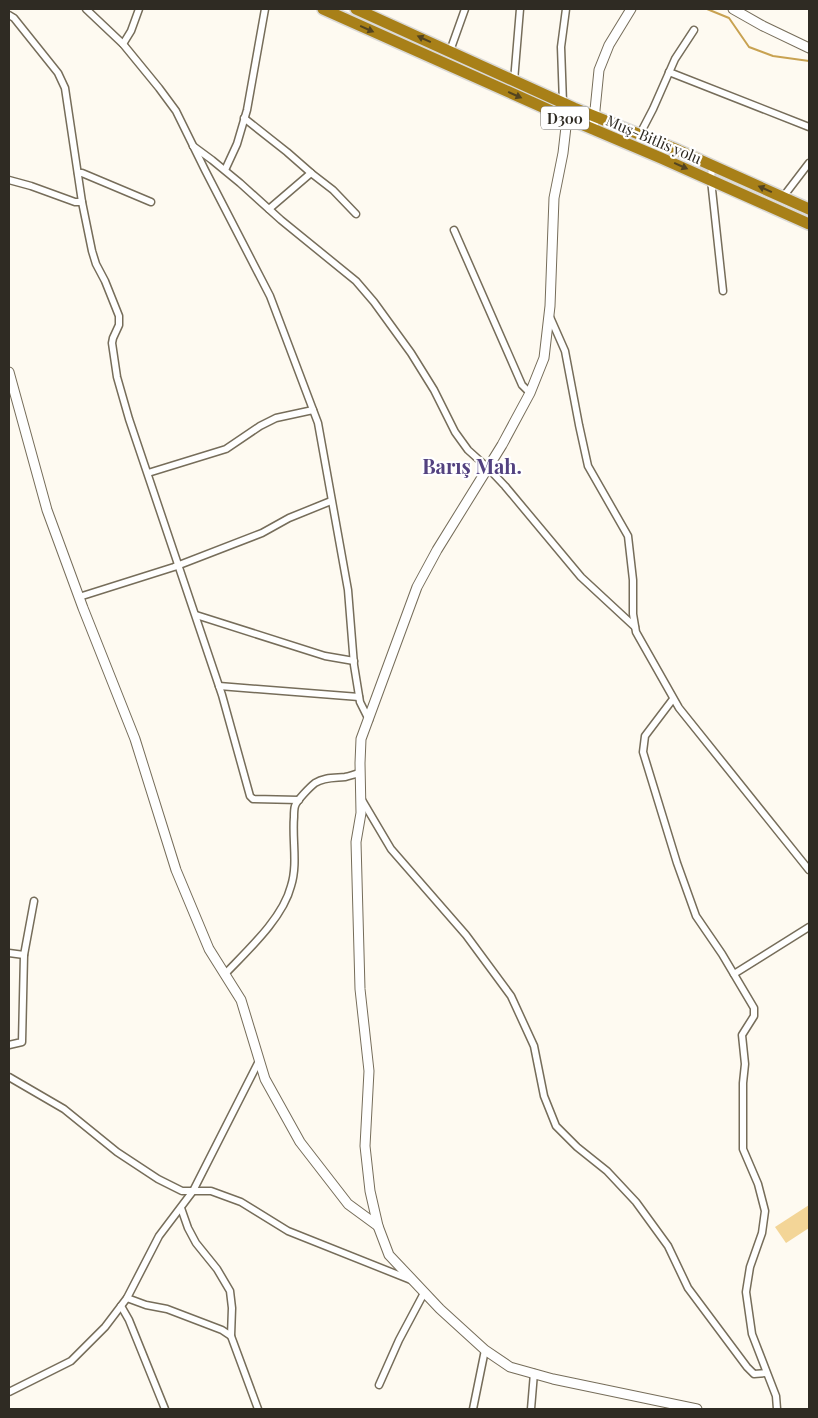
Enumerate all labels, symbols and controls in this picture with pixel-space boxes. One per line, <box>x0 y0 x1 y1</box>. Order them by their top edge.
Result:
one-way arrow <box>360 25 374 33</box>
one-way arrow <box>417 35 431 43</box>
one-way arrow <box>508 92 522 100</box>
road number: D300 <box>541 106 589 130</box>
street label: Muş-Bitlis yolu <box>603 110 705 168</box>
one-way arrow <box>674 163 688 171</box>
one-way arrow <box>758 184 772 192</box>
district label: Barış Mah. <box>422 452 522 479</box>

